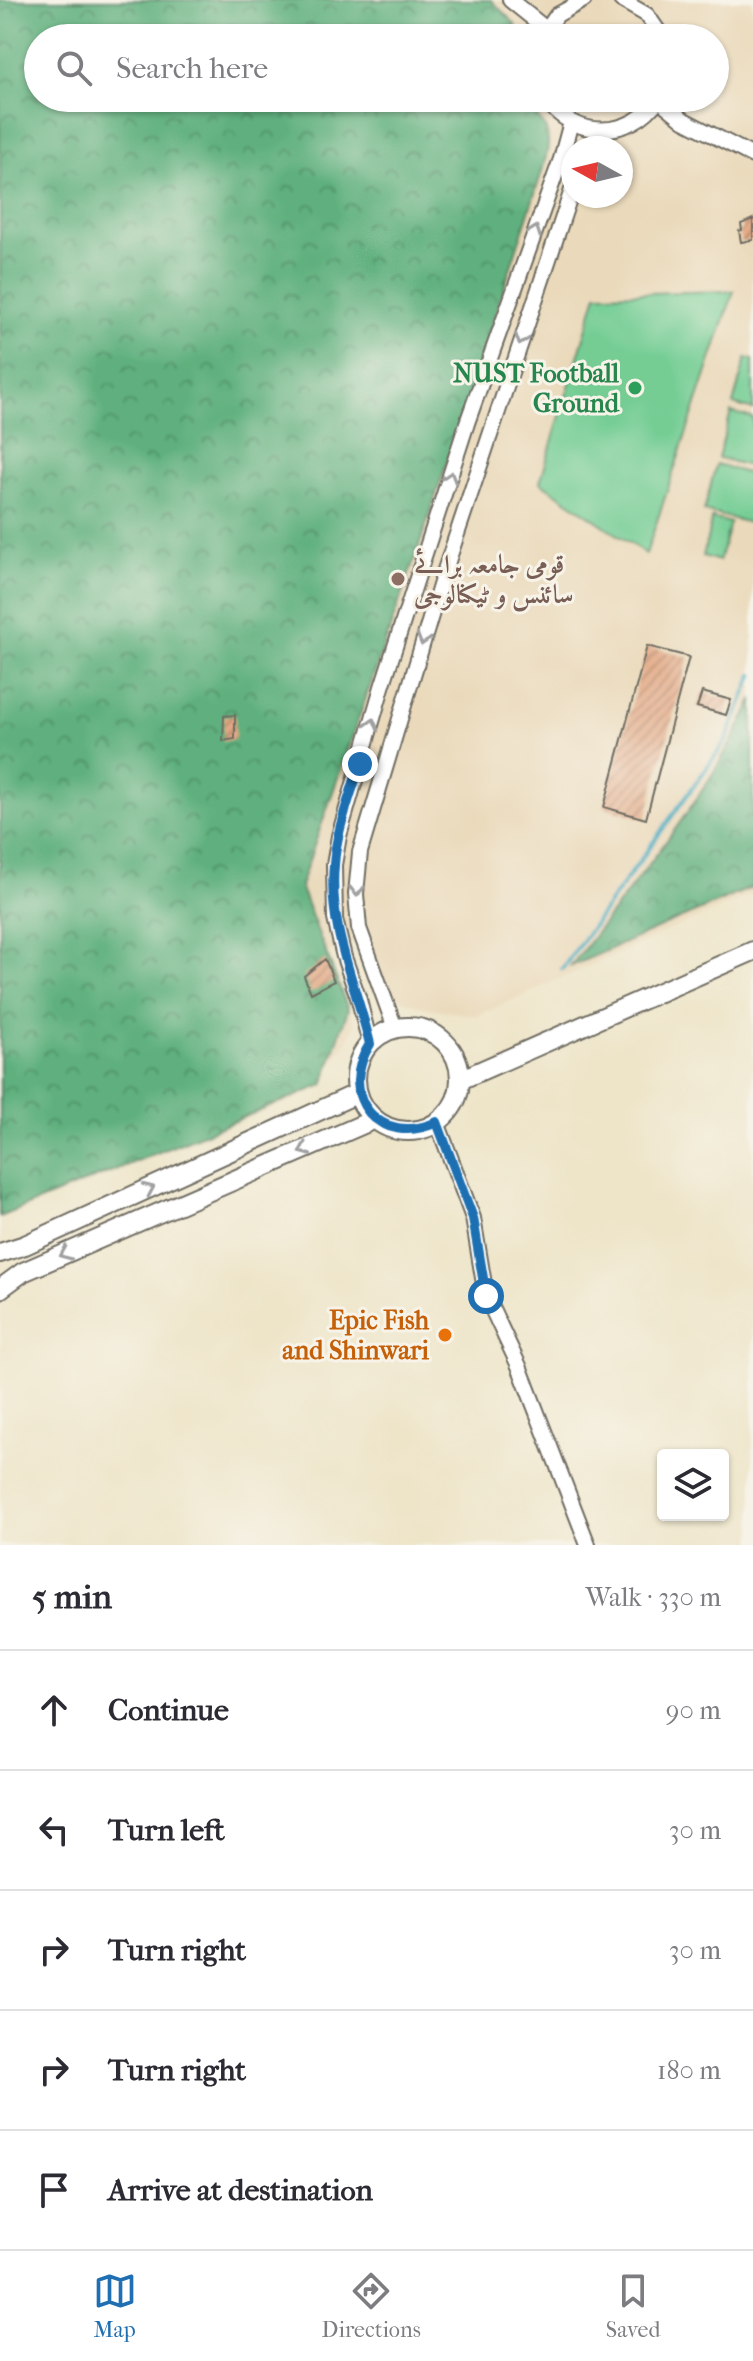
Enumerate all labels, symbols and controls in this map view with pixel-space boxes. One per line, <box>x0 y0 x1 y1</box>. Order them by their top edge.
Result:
search box <box>24 24 729 112</box>
icon: search <box>52 46 96 90</box>
text: Search here <box>116 51 268 86</box>
north arrow <box>561 136 633 208</box>
one-way arrow <box>525 224 541 238</box>
one-way arrow <box>514 332 530 346</box>
place label: NUST Football Ground <box>453 358 620 419</box>
marker: NUST Football Ground <box>626 379 644 397</box>
one-way arrow <box>441 470 457 484</box>
place label: قومی جامعہ برائے سائنس و ٹیکنالوجی <box>413 548 573 612</box>
marker: قومی جامعہ برائے سائنس و ٹیکنالوجی <box>389 570 407 588</box>
one-way arrow <box>416 633 432 647</box>
one-way arrow <box>362 718 379 732</box>
route end <box>342 746 378 782</box>
one-way arrow <box>348 885 366 898</box>
one-way arrow <box>298 1141 312 1157</box>
one-way arrow <box>140 1183 155 1199</box>
one-way arrow <box>59 1244 73 1260</box>
route start <box>468 1278 504 1314</box>
place label: Epic Fish and Shinwari <box>282 1305 429 1366</box>
marker: Epic Fish and Shinwari <box>436 1326 454 1344</box>
map controls <box>657 1449 729 1521</box>
button: layers <box>657 1449 729 1521</box>
text: 5 min <box>32 1577 112 1617</box>
text: Walk · 330 m <box>585 1582 721 1613</box>
icon: ahead <box>32 1688 76 1732</box>
text: Continue <box>108 1693 229 1728</box>
text: 90 m <box>666 1695 721 1726</box>
icon: left <box>32 1808 76 1852</box>
text: Turn left <box>108 1813 225 1848</box>
text: 30 m <box>669 1815 721 1846</box>
icon: right <box>32 1928 76 1972</box>
text: Turn right <box>108 1933 246 1968</box>
text: 30 m <box>669 1935 721 1966</box>
icon: right <box>32 2048 76 2092</box>
text: Turn right <box>108 2053 246 2088</box>
text: 180 m <box>657 2055 721 2086</box>
icon: arrive <box>32 2168 76 2212</box>
text: Arrive at destination <box>108 2173 373 2208</box>
tab: Map <box>93 2269 137 2343</box>
tab: Directions <box>322 2269 421 2343</box>
tab: Saved <box>606 2269 660 2343</box>

